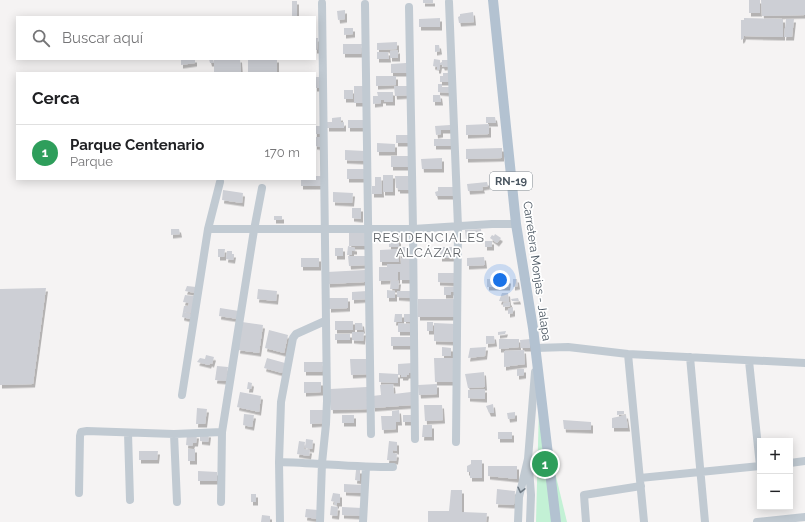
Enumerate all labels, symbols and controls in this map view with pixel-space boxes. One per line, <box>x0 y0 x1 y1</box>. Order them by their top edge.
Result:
search box <box>16 16 316 60</box>
icon: search <box>30 27 52 49</box>
text: Buscar aquí <box>62 29 143 47</box>
text: Cerca <box>32 88 80 108</box>
text: Parque Centenario <box>70 136 204 154</box>
text: 1 <box>42 145 48 160</box>
text: 170 m <box>264 145 300 160</box>
text: Parque <box>70 154 113 169</box>
road number: RN-19 <box>490 172 532 190</box>
street label: Carretera Monjas - Jalapa <box>520 200 554 342</box>
district label: RESIDENCIALES ALCÁZAR <box>373 230 485 260</box>
your location <box>490 270 510 290</box>
map controls <box>757 438 793 510</box>
button: + <box>757 438 793 474</box>
pin: 1 <box>532 449 558 479</box>
button: − <box>757 474 793 510</box>
one-way arrow <box>517 487 525 493</box>

